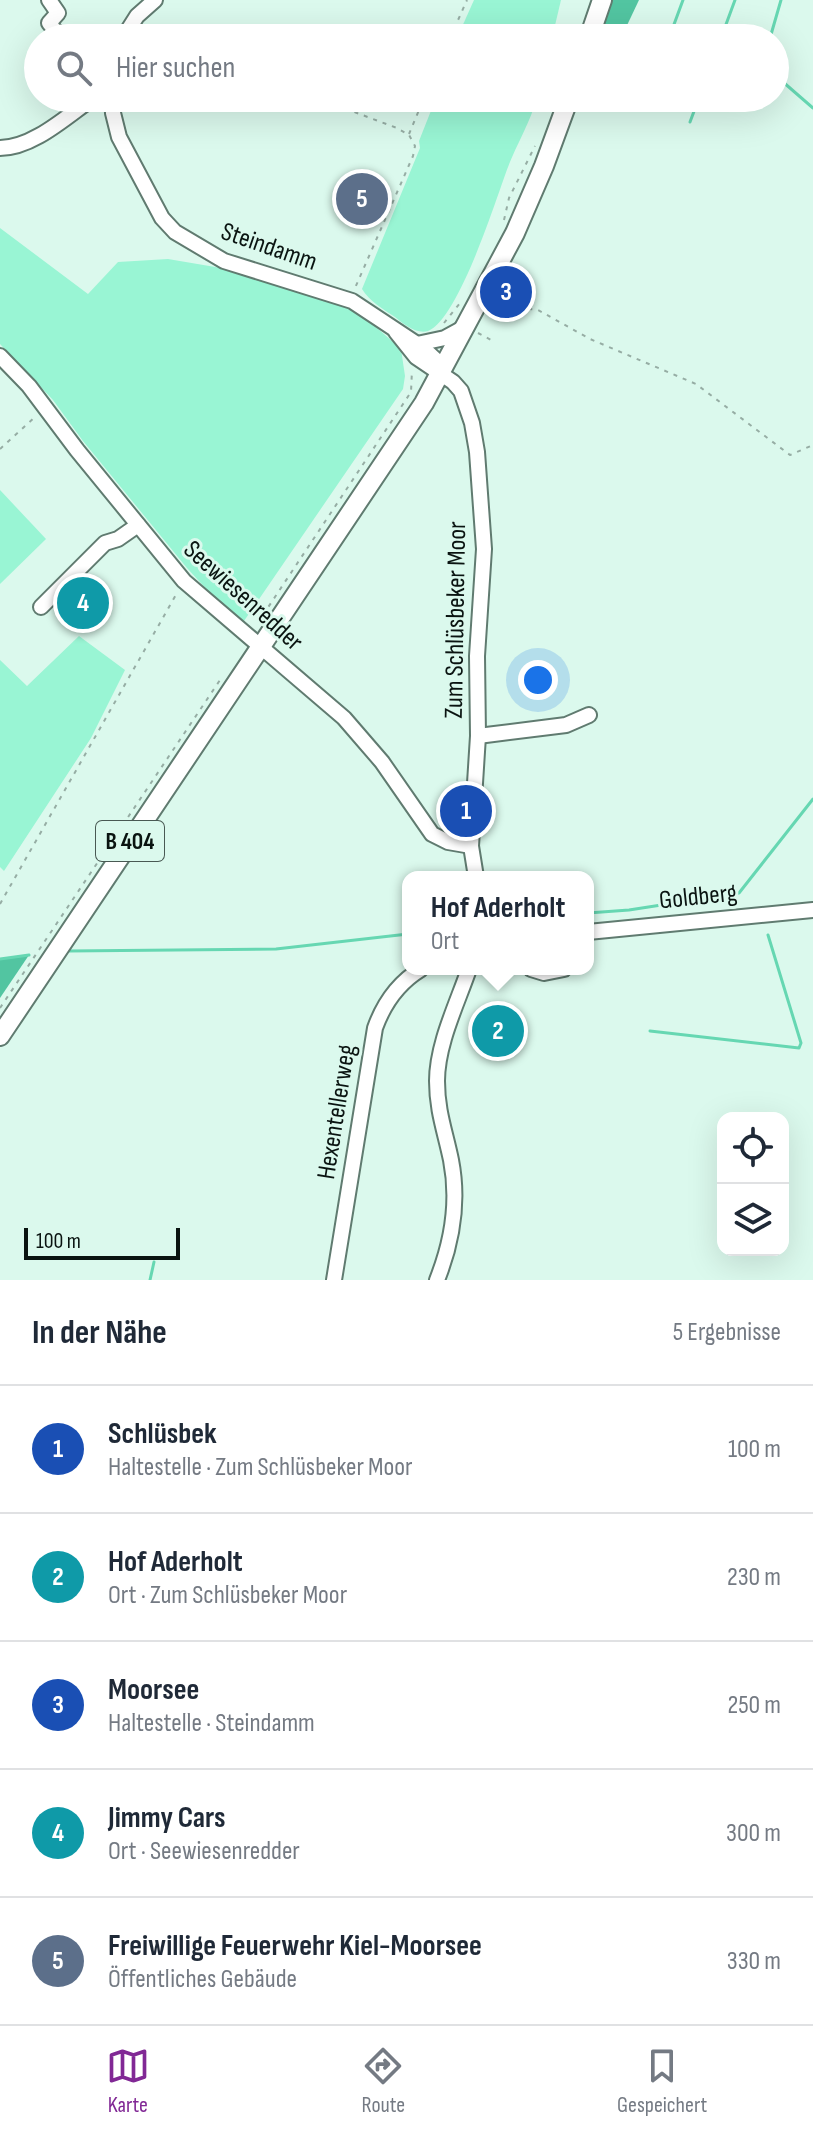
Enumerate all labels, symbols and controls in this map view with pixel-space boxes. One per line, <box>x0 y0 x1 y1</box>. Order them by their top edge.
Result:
search box <box>24 24 789 112</box>
icon: search <box>52 46 96 90</box>
text: Hier suchen <box>116 50 235 86</box>
pin: 5 <box>336 169 388 229</box>
street label: Steindamm <box>217 216 321 278</box>
pin: 3 <box>480 262 532 322</box>
street label: Zum Schlüsbeker Moor <box>439 521 473 719</box>
street label: Seewiesenredder <box>177 534 309 658</box>
pin: 4 <box>57 573 109 633</box>
your location <box>518 660 558 700</box>
pin: 1 <box>440 781 492 841</box>
road number: B 404 <box>96 821 164 861</box>
popup <box>402 871 594 975</box>
street label: Goldberg <box>658 878 738 916</box>
text: Hof Aderholt <box>431 890 565 926</box>
text: Ort <box>431 926 459 957</box>
pin: 2 <box>472 1001 524 1061</box>
street label: Hexentellerweg <box>311 1042 363 1182</box>
map controls <box>717 1112 789 1256</box>
button: locate <box>717 1112 789 1184</box>
button: layers <box>717 1184 789 1256</box>
scale bar <box>24 1224 180 1260</box>
text: 100 m <box>36 1228 81 1255</box>
text: In der Nähe <box>32 1312 167 1353</box>
text: 5 Ergebnisse <box>673 1317 781 1348</box>
text: Schlüsbek <box>108 1416 217 1452</box>
text: 1 <box>53 1434 63 1465</box>
text: 100 m <box>728 1434 781 1465</box>
text: Haltestelle · Zum Schlüsbeker Moor <box>108 1452 412 1483</box>
text: Hof Aderholt <box>108 1544 243 1580</box>
text: 2 <box>52 1562 64 1593</box>
text: 230 m <box>727 1562 781 1593</box>
text: Ort · Zum Schlüsbeker Moor <box>108 1580 347 1611</box>
text: Moorsee <box>108 1672 199 1708</box>
text: 3 <box>52 1690 64 1721</box>
text: 250 m <box>727 1690 781 1721</box>
text: Haltestelle · Steindamm <box>108 1708 315 1739</box>
text: Jimmy Cars <box>108 1800 226 1836</box>
text: 4 <box>52 1818 64 1849</box>
text: 300 m <box>726 1818 781 1849</box>
text: Ort · Seewiesenredder <box>108 1836 300 1867</box>
text: Freiwillige Feuerwehr Kiel-Moorsee <box>108 1928 482 1964</box>
text: 5 <box>52 1946 64 1977</box>
text: 330 m <box>727 1946 781 1977</box>
text: Öffentliches Gebäude <box>108 1964 297 1995</box>
tab: Karte <box>106 2044 150 2119</box>
tab: Route <box>361 2044 405 2119</box>
tab: Gespeichert <box>617 2044 707 2119</box>

